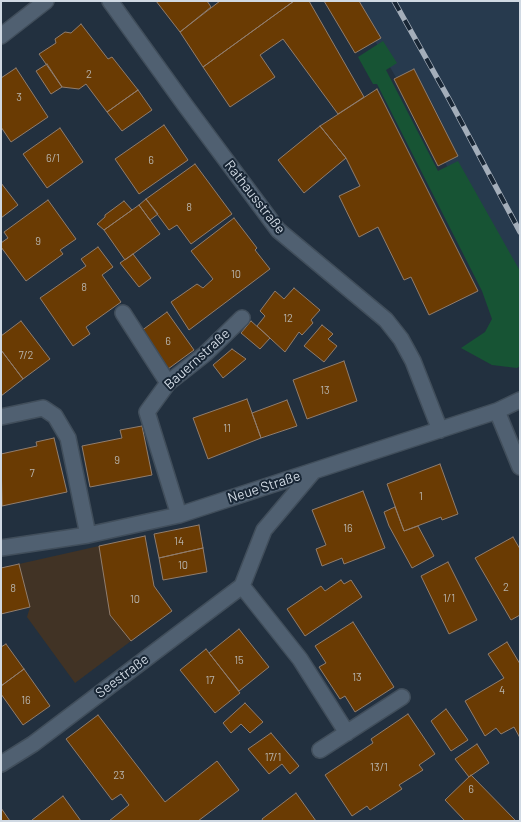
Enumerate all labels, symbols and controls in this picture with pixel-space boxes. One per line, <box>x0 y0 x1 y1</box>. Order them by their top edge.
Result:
house number: 2 <box>86 67 92 81</box>
house number: 3 <box>16 90 22 104</box>
house number: 6/1 <box>46 151 60 165</box>
house number: 6 <box>148 153 154 167</box>
street label: Rathausstraße <box>221 157 289 237</box>
house number: 8 <box>186 200 192 214</box>
house number: 9 <box>35 234 41 248</box>
house number: 10 <box>231 267 241 281</box>
house number: 8 <box>81 280 87 294</box>
house number: 12 <box>283 311 293 325</box>
street label: Bauernstraße <box>161 325 233 393</box>
house number: 6 <box>165 334 171 348</box>
house number: 7/2 <box>19 348 33 362</box>
house number: 13 <box>320 383 330 397</box>
house number: 11 <box>223 421 231 435</box>
house number: 9 <box>114 453 120 467</box>
house number: 7 <box>29 466 35 480</box>
street label: Neue Straße <box>226 467 302 507</box>
house number: 1 <box>419 489 423 503</box>
house number: 16 <box>343 521 353 535</box>
house number: 14 <box>174 534 184 548</box>
house number: 10 <box>178 558 188 572</box>
house number: 2 <box>503 580 509 594</box>
house number: 8 <box>10 581 16 595</box>
house number: 1/1 <box>443 591 455 605</box>
house number: 10 <box>130 592 140 606</box>
street label: Seestraße <box>92 651 152 701</box>
house number: 15 <box>234 653 244 667</box>
house number: 13 <box>352 670 362 684</box>
house number: 17 <box>205 673 215 687</box>
house number: 4 <box>499 683 505 697</box>
house number: 16 <box>21 693 31 707</box>
house number: 17/1 <box>265 750 281 764</box>
house number: 13/1 <box>370 760 388 774</box>
house number: 23 <box>113 768 125 782</box>
house number: 6 <box>468 782 474 796</box>

